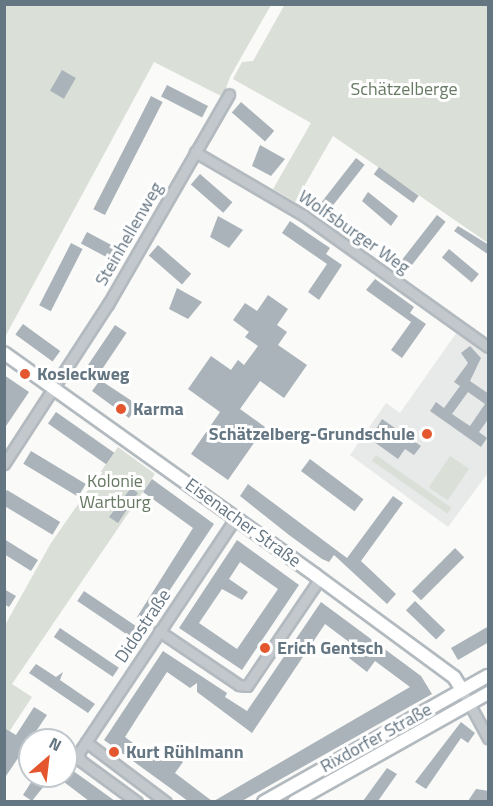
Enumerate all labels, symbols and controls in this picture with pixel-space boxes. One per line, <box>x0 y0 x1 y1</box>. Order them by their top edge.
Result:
park label: Schätzelberge <box>351 78 457 100</box>
street label: Steinhellenweg <box>91 178 167 290</box>
street label: Wolfsburger Weg <box>294 186 414 278</box>
place label: Kosleckweg <box>37 363 129 385</box>
marker: Kosleckweg <box>18 367 32 381</box>
place label: Karma <box>133 398 184 420</box>
marker: Karma <box>114 402 128 416</box>
place label: Schätzelberg-Grundschule <box>209 423 415 445</box>
marker: Schätzelberg-Grundschule <box>420 427 434 441</box>
park label: Kolonie Wartburg <box>79 471 151 514</box>
street label: Eisenacher Straße <box>181 474 305 572</box>
street label: Didostraße <box>111 585 175 667</box>
place label: Erich Gentsch <box>277 637 383 659</box>
marker: Erich Gentsch <box>258 641 272 655</box>
street label: Rixdorfer Straße <box>317 699 435 777</box>
north arrow <box>18 728 78 788</box>
text: N <box>45 731 66 757</box>
place label: Kurt Rühlmann <box>126 741 244 763</box>
marker: Kurt Rühlmann <box>107 745 121 759</box>

